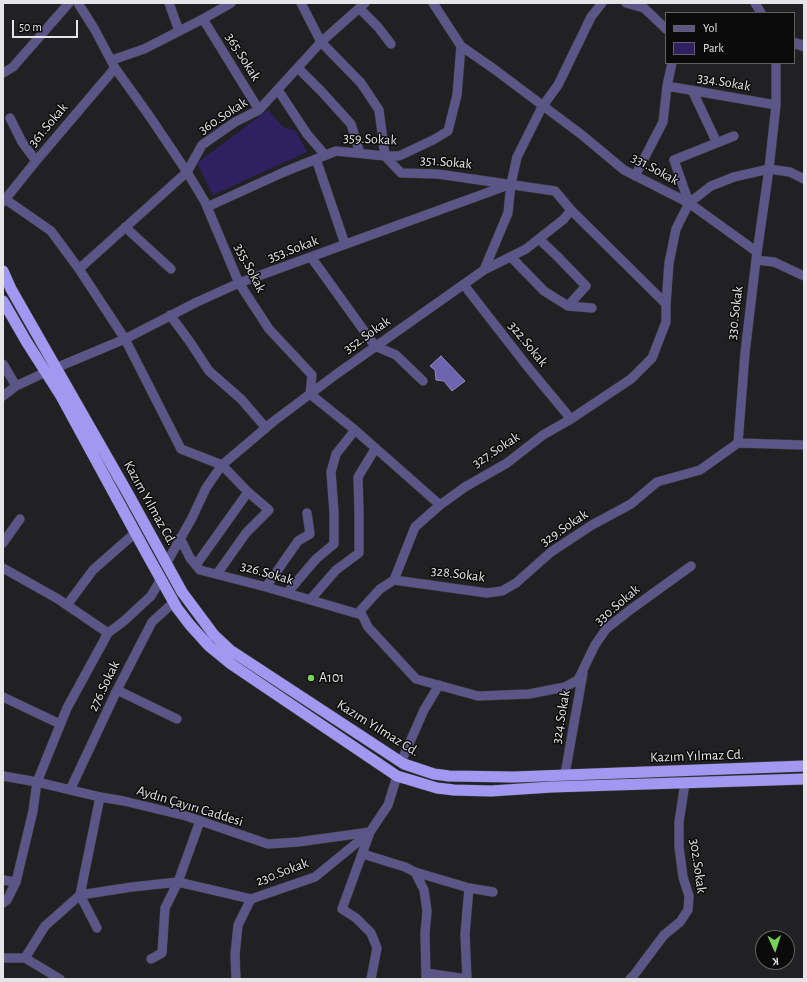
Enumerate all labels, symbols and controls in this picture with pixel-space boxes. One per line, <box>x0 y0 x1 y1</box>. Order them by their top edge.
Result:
scale bar <box>14 12 80 38</box>
legend <box>665 12 795 64</box>
text: 50 m <box>19 21 42 33</box>
text: Yol <box>703 22 717 34</box>
street label: 365.Sokak <box>222 30 264 84</box>
text: Park <box>703 42 724 54</box>
street label: 334.Sokak <box>696 69 752 95</box>
street label: 360.Sokak <box>195 94 251 138</box>
street label: 361.Sokak <box>25 99 71 151</box>
street label: 359.Sokak <box>343 129 397 149</box>
street label: 331.Sokak <box>628 149 682 189</box>
street label: 351.Sokak <box>419 151 473 173</box>
street label: 353.Sokak <box>265 232 321 266</box>
street label: 355.Sokak <box>231 241 269 295</box>
street label: 330.Sokak <box>723 285 747 341</box>
street label: 352.Sokak <box>340 313 394 357</box>
street label: 322.Sokak <box>505 318 551 370</box>
street label: 327.Sokak <box>469 428 523 472</box>
street label: Kazım Yılmaz Cd. <box>120 458 180 548</box>
street label: 329.Sokak <box>537 506 591 550</box>
street label: 326.Sokak <box>239 557 295 589</box>
street label: 328.Sokak <box>430 562 486 586</box>
street label: 330.Sokak <box>591 581 643 629</box>
street label: 276.Sokak <box>85 658 123 714</box>
place label: A101 <box>319 670 344 686</box>
marker: A101 <box>306 673 316 683</box>
street label: 324.Sokak <box>548 689 574 745</box>
street label: Kazım Yılmaz Cd. <box>334 696 422 760</box>
street label: Kazım Yılmaz Cd. <box>650 746 744 766</box>
street label: Aydın Çayırı Caddesi <box>135 782 245 830</box>
street label: 302.Sokak <box>686 838 710 894</box>
street label: 230.Sokak <box>253 854 311 890</box>
north arrow <box>755 930 795 970</box>
text: K <box>772 956 779 967</box>

